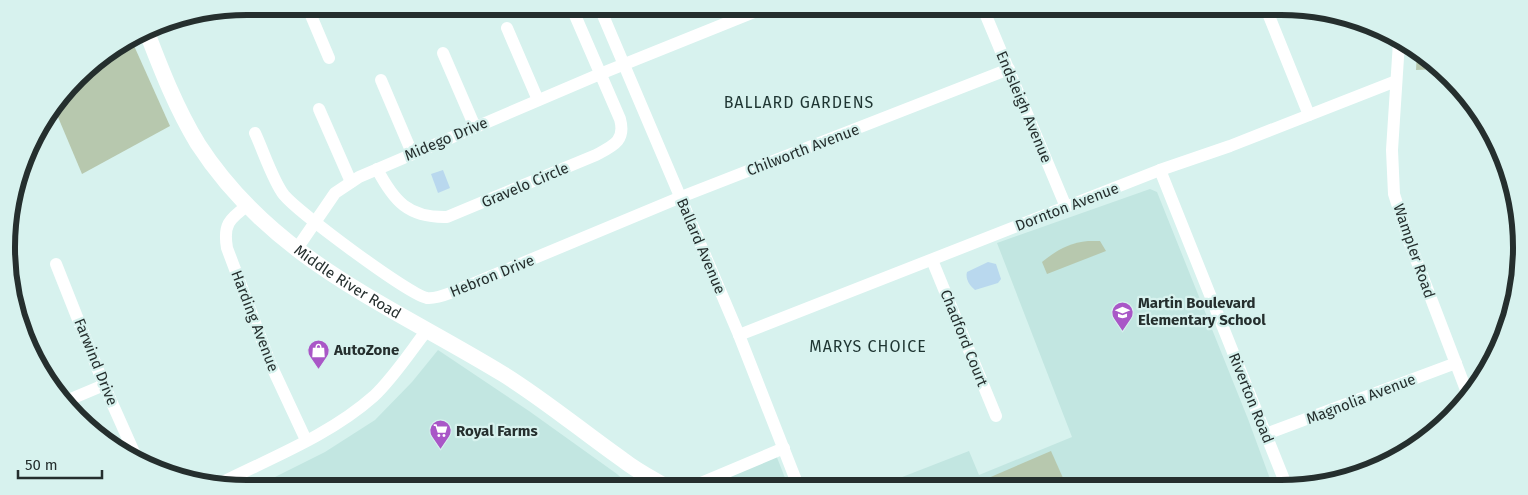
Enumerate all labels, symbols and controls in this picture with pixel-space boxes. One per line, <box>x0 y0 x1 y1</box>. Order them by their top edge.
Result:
street label: Endsleigh Avenue <box>992 48 1056 166</box>
district label: BALLARD GARDENS <box>724 93 874 112</box>
street label: Midego Drive <box>402 113 490 165</box>
street label: Chilworth Avenue <box>744 120 862 180</box>
street label: Gravelo Circle <box>479 159 571 211</box>
street label: Dornton Avenue <box>1013 179 1121 235</box>
street label: Ballard Avenue <box>673 196 729 296</box>
street label: Wampler Road <box>1389 201 1439 301</box>
street label: Middle River Road <box>291 241 404 323</box>
street label: Hebron Drive <box>447 251 537 301</box>
street label: Harding Avenue <box>227 268 283 374</box>
street label: Chadford Court <box>936 287 992 390</box>
place label: Martin Boulevard Elementary School <box>1138 294 1266 329</box>
school or university icon: Martin Boulevard Elementary School <box>1110 300 1134 331</box>
street label: Farwind Drive <box>70 316 122 408</box>
district label: MARYS CHOICE <box>809 337 927 356</box>
shop icon: AutoZone <box>306 338 330 369</box>
place label: AutoZone <box>333 341 399 359</box>
street label: Riverton Road <box>1225 350 1277 446</box>
street label: Magnolia Avenue <box>1304 370 1418 428</box>
supermarket icon: Royal Farms <box>428 419 452 450</box>
place label: Royal Farms <box>456 422 538 440</box>
scale bar <box>18 448 101 480</box>
text: 50 m <box>25 456 58 474</box>

